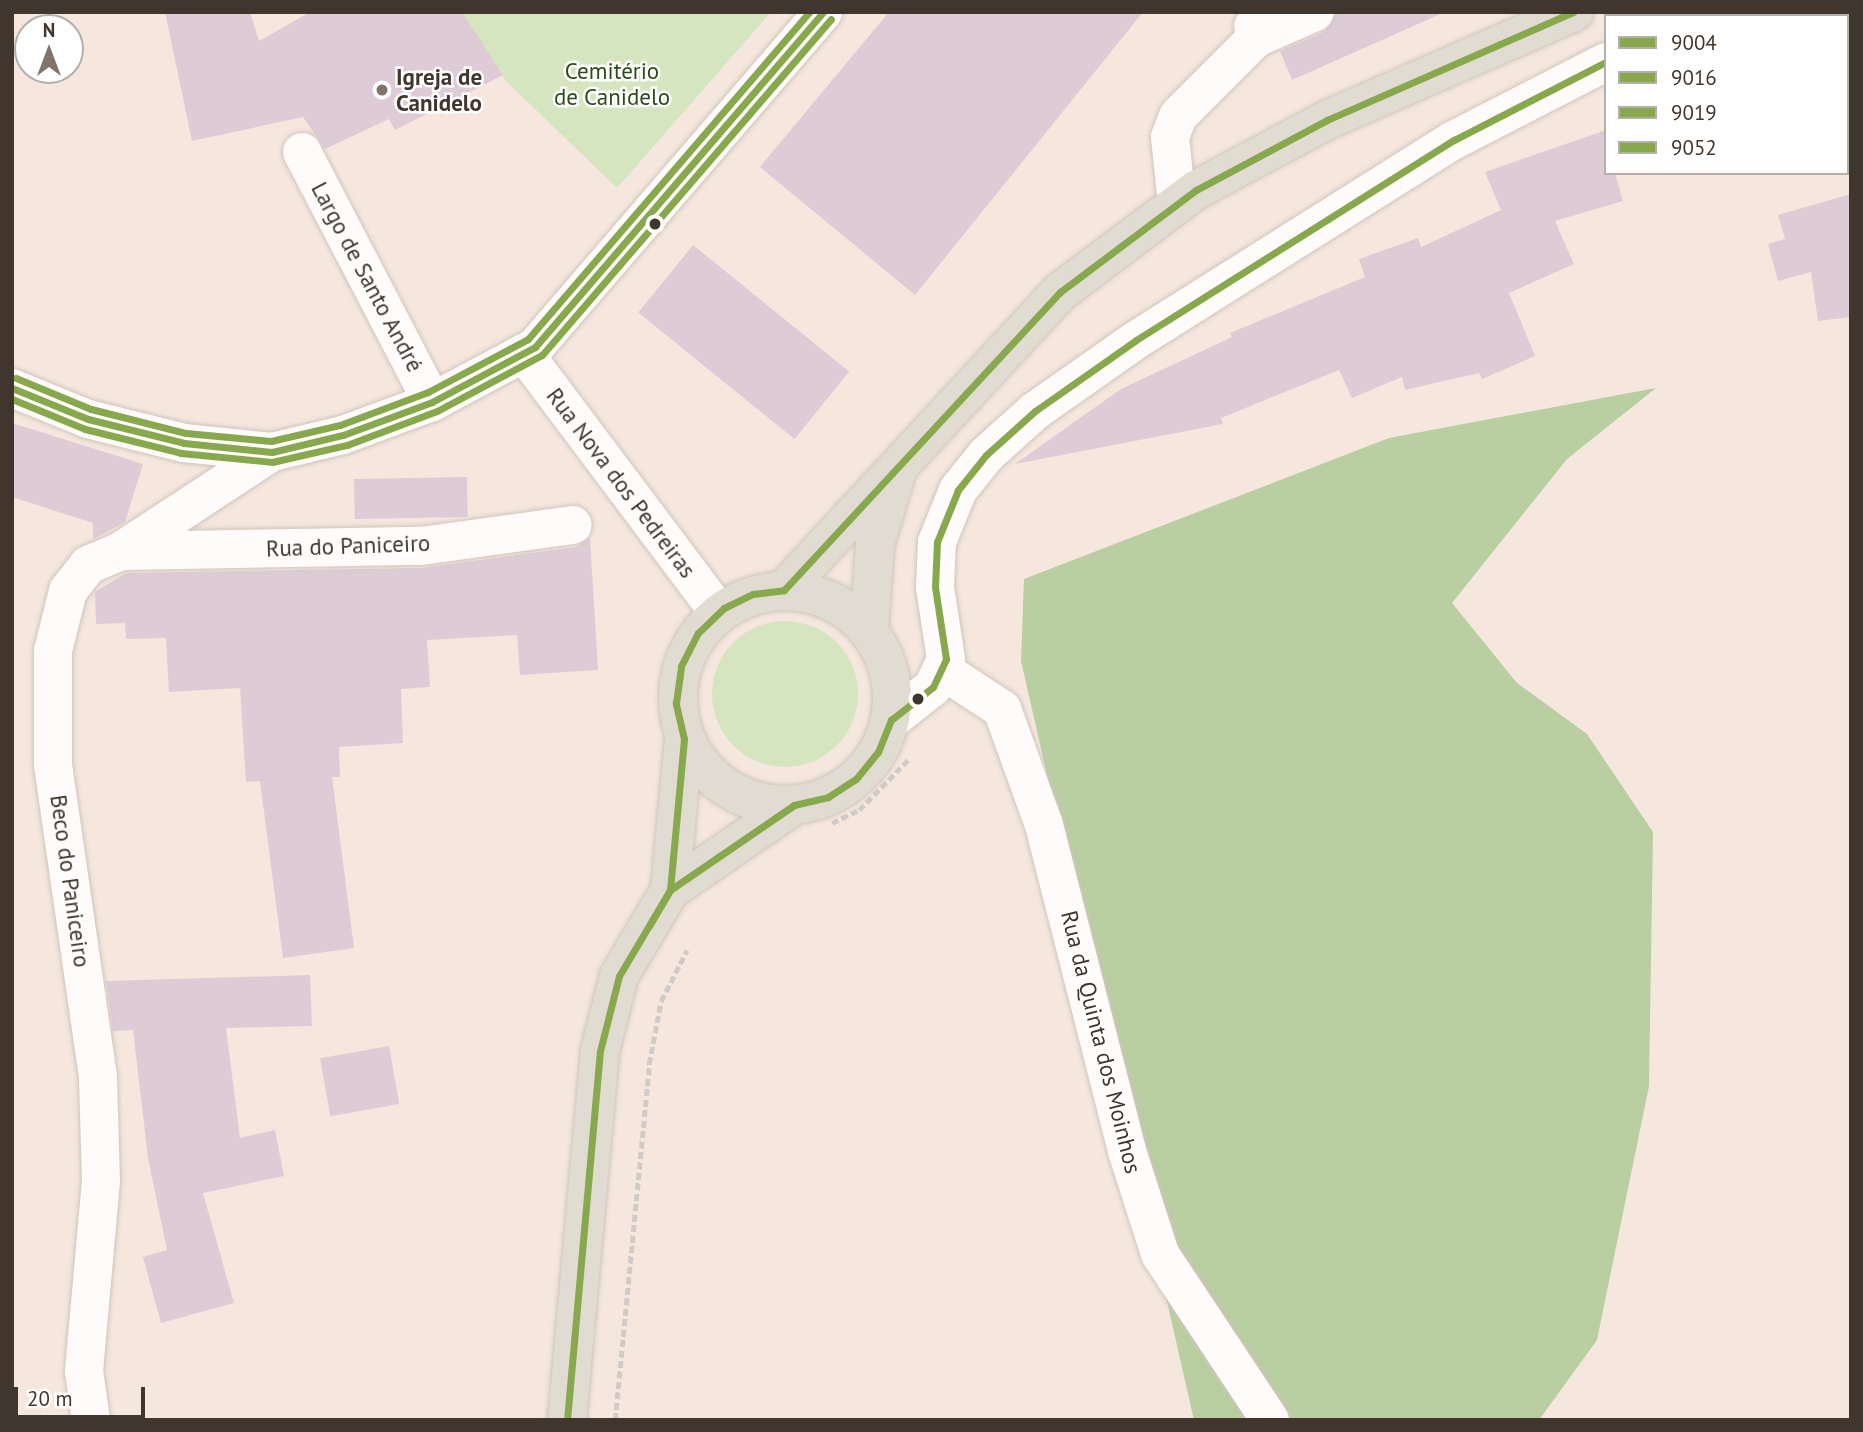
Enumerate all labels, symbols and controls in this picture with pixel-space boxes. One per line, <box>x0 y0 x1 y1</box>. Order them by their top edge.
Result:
north arrow <box>14 14 84 84</box>
legend <box>1604 14 1849 175</box>
text: N <box>43 18 55 42</box>
text: 9004 <box>1671 29 1717 56</box>
park label: Cemitério de Canidelo <box>554 57 670 111</box>
place label: Igreja de Canidelo <box>396 63 482 117</box>
text: 9016 <box>1671 64 1717 91</box>
marker: Igreja de Canidelo <box>374 82 390 98</box>
text: 9019 <box>1671 99 1717 126</box>
text: 9052 <box>1671 134 1717 161</box>
street label: Largo de Santo André <box>305 177 429 377</box>
unlabelled marker <box>648 217 662 231</box>
street label: Rua Nova dos Pedreiras <box>541 383 701 583</box>
street label: Rua do Paniceiro <box>265 529 431 563</box>
unlabelled marker <box>911 692 925 706</box>
street label: Beco do Paniceiro <box>44 793 96 969</box>
street label: Rua da Quinta dos Moinhos <box>1055 908 1147 1176</box>
scale bar <box>18 1372 149 1416</box>
text: 20 m <box>27 1385 73 1412</box>

